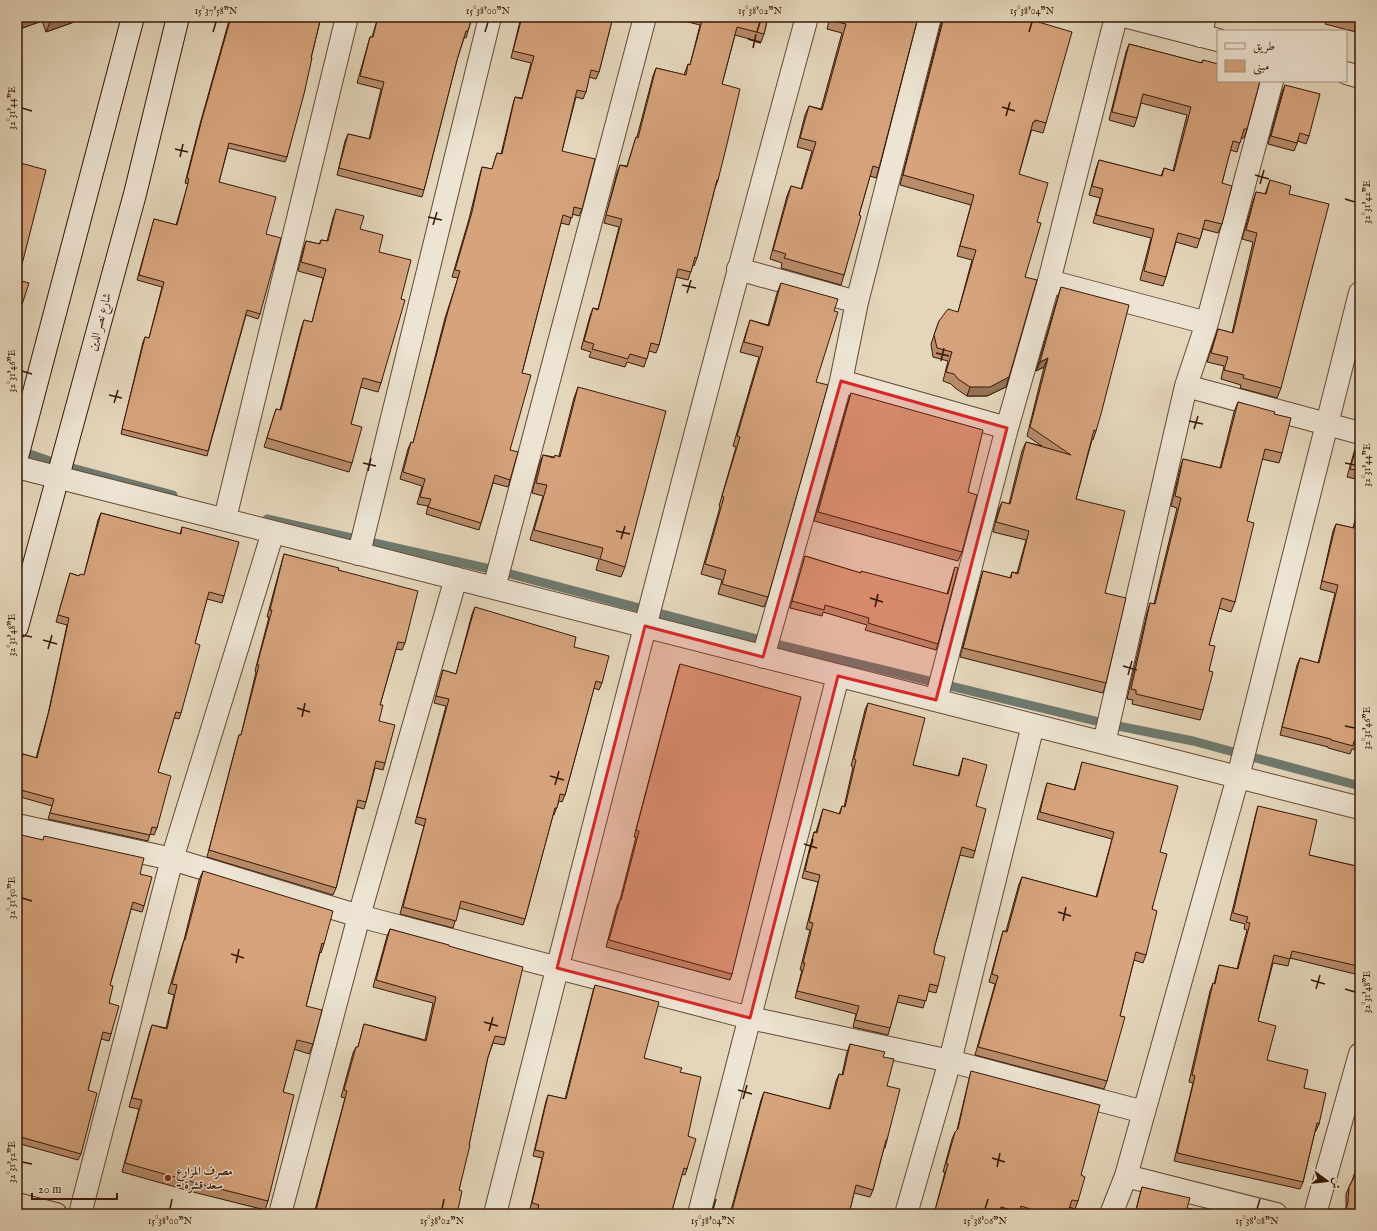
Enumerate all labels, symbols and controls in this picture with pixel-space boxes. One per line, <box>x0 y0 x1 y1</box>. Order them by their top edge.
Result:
text: 15°37'58"N <box>195 5 238 18</box>
text: 15°38'00"N <box>466 5 511 18</box>
text: 15°38'02"N <box>738 5 782 18</box>
text: 15°38'04"N <box>1010 5 1055 18</box>
legend <box>1217 30 1347 82</box>
text: طريق <box>1253 39 1275 54</box>
text: مبنى <box>1253 59 1269 75</box>
text: 32°31'44"E <box>6 86 19 130</box>
text: 32°31'42"E <box>1361 180 1374 224</box>
street label: شارع نصر الدين <box>85 291 118 354</box>
text: 32°31'46"E <box>6 350 19 392</box>
text: 32°31'44"E <box>1361 443 1374 487</box>
text: 32°31'48"E <box>6 614 19 656</box>
text: 32°31'46"E <box>1361 707 1374 749</box>
text: 32°31'50"E <box>6 877 19 919</box>
text: 32°31'48"E <box>1361 971 1374 1013</box>
text: 32°31'52"E <box>6 1141 19 1183</box>
north arrow <box>1307 1161 1347 1201</box>
place label: مصرف المزارع - سعد قشرة <box>176 1164 233 1194</box>
marker: مصرف المزارع - سعد قشرة <box>163 1173 173 1183</box>
scale bar <box>32 1175 117 1201</box>
text: ش <box>1327 1176 1344 1190</box>
text: 20 m <box>38 1182 61 1197</box>
text: 15°38'00"N <box>148 1215 193 1228</box>
text: 15°38'02"N <box>420 1215 464 1228</box>
text: 15°38'04"N <box>691 1215 736 1228</box>
text: 15°38'06"N <box>963 1215 1007 1228</box>
text: 15°38'08"N <box>1235 1215 1279 1228</box>

